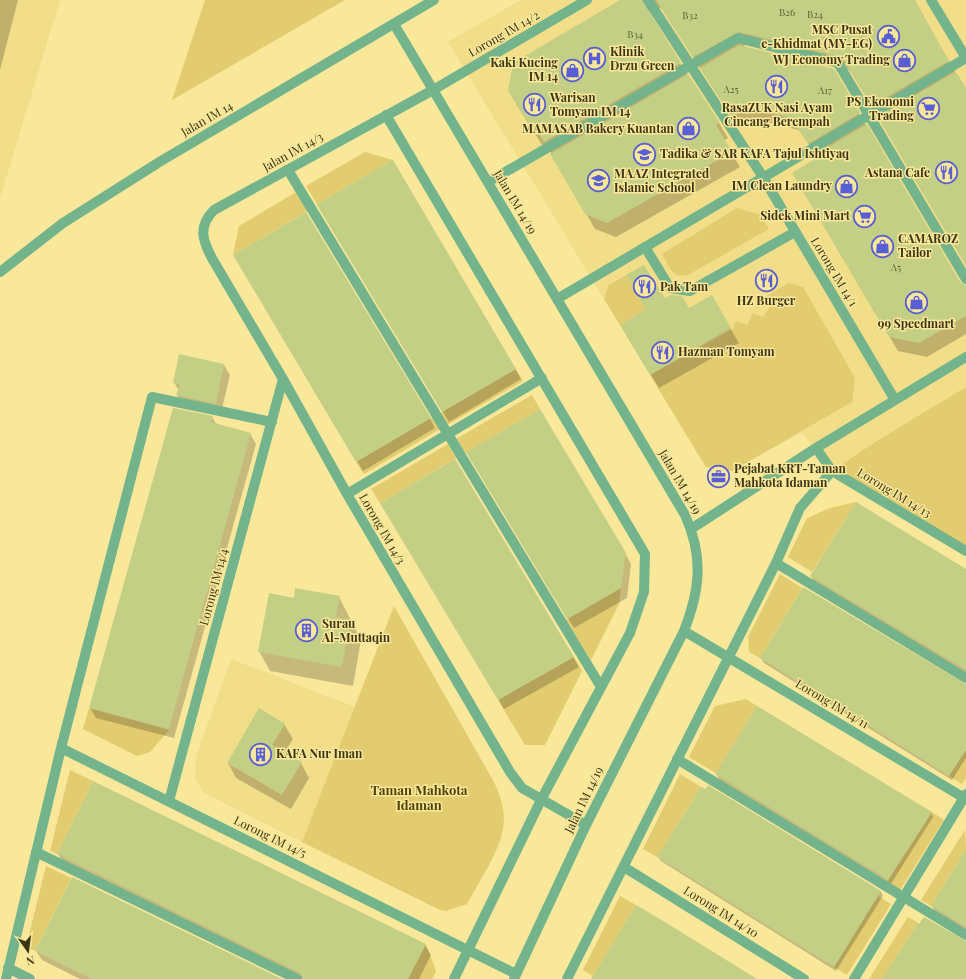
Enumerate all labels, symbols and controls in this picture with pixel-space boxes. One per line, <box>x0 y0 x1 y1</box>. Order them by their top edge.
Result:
house number: B26 <box>779 5 795 19</box>
street label: Lorong IM 14/2 <box>465 6 542 60</box>
house number: B24 <box>807 7 823 21</box>
house number: B32 <box>682 8 698 22</box>
place label: MSC Pusat e-Khidmat (MY-EG) <box>761 21 873 51</box>
public building icon: MSC Pusat e-Khidmat (MY-EG) <box>875 24 901 50</box>
house number: B34 <box>627 27 643 41</box>
place label: Klinik Drzu Green <box>610 43 675 73</box>
hospital icon: Klinik Drzu Green <box>581 46 607 72</box>
shop icon: WJ Economy Trading <box>892 47 918 73</box>
place label: WJ Economy Trading <box>772 51 890 67</box>
place label: Kaki Kucing IM 14 <box>490 54 558 84</box>
shop icon: Kaki Kucing IM 14 <box>560 57 586 83</box>
restaurant icon: RasaZUK Nasi Ayam Cincang Berempah <box>764 74 790 100</box>
house number: A25 <box>722 82 739 96</box>
house number: A17 <box>817 83 832 97</box>
place label: Warisan Tomyam IM 14 <box>549 89 630 119</box>
restaurant icon: Warisan Tomyam IM 14 <box>522 92 548 118</box>
place label: PS Ekonomi Trading <box>847 93 914 123</box>
supermarket icon: PS Ekonomi Trading <box>916 96 942 122</box>
street label: Jalan IM 14 <box>177 97 235 140</box>
place label: RasaZUK Nasi Ayam Cincang Berempah <box>722 99 832 129</box>
shop icon: MAMASAB Bakery Kuantan <box>676 116 702 142</box>
place label: MAMASAB Bakery Kuantan <box>522 120 675 136</box>
street label: Jalan IM 14/3 <box>259 128 326 175</box>
school or university icon: Tadika & SAR KAFA Tajul Ishtiyaq <box>631 141 657 167</box>
place label: Tadika & SAR KAFA Tajul Ishtiyaq <box>660 145 849 161</box>
restaurant icon: Astana Cafe <box>933 160 959 186</box>
place label: Astana Cafe <box>864 164 930 180</box>
place label: MAAZ Integrated Islamic School <box>614 165 709 195</box>
street label: Jalan IM 14/19 <box>490 166 541 236</box>
school or university icon: MAAZ Integrated Islamic School <box>585 168 611 194</box>
shop icon: IM Clean Laundry <box>834 173 860 199</box>
place label: IM Clean Laundry <box>732 177 833 193</box>
supermarket icon: Sidek Mini Mart <box>852 203 878 229</box>
place label: Sidek Mini Mart <box>760 207 851 223</box>
place label: CAMAROZ Tailor <box>898 230 958 260</box>
shop icon: CAMAROZ Tailor <box>870 233 896 259</box>
street label: Lorong IM 14/1 <box>808 234 862 310</box>
house number: A5 <box>890 260 901 274</box>
restaurant icon: HZ Burger <box>753 267 779 293</box>
restaurant icon: Pak Tam <box>632 274 658 300</box>
place label: Pak Tam <box>660 278 708 294</box>
shop icon: 99 Speedmart <box>903 290 929 316</box>
place label: HZ Burger <box>737 292 796 308</box>
place label: 99 Speedmart <box>878 315 955 331</box>
restaurant icon: Hazman Tomyam <box>650 339 676 365</box>
place label: Hazman Tomyam <box>678 343 775 359</box>
street label: Jalan IM 14/19 <box>655 445 706 517</box>
place label: Pejabat KRT-Taman Mahkota Idaman <box>734 460 846 490</box>
office icon: Pejabat KRT-Taman Mahkota Idaman <box>705 463 731 489</box>
street label: Lorong IM 14/13 <box>855 464 934 521</box>
street label: Lorong IM 14/3 <box>356 490 410 567</box>
street label: Lorong IM 14/4 <box>195 546 231 627</box>
place label: Surau Al-Muttaqin <box>321 615 391 645</box>
building icon: Surau Al-Muttaqin <box>294 618 320 644</box>
street label: Lorong IM 14/11 <box>793 675 873 732</box>
building icon: KAFA Nur Iman <box>247 741 273 767</box>
place label: KAFA Nur Iman <box>276 745 363 761</box>
street label: Jalan IM 14/19 <box>560 764 606 836</box>
district label: Taman Mahkota Idaman <box>370 781 468 813</box>
street label: Lorong IM 14/5 <box>232 812 309 861</box>
street label: Lorong IM 14/10 <box>681 882 762 941</box>
north arrow <box>8 931 48 971</box>
text: N <box>25 953 36 969</box>

